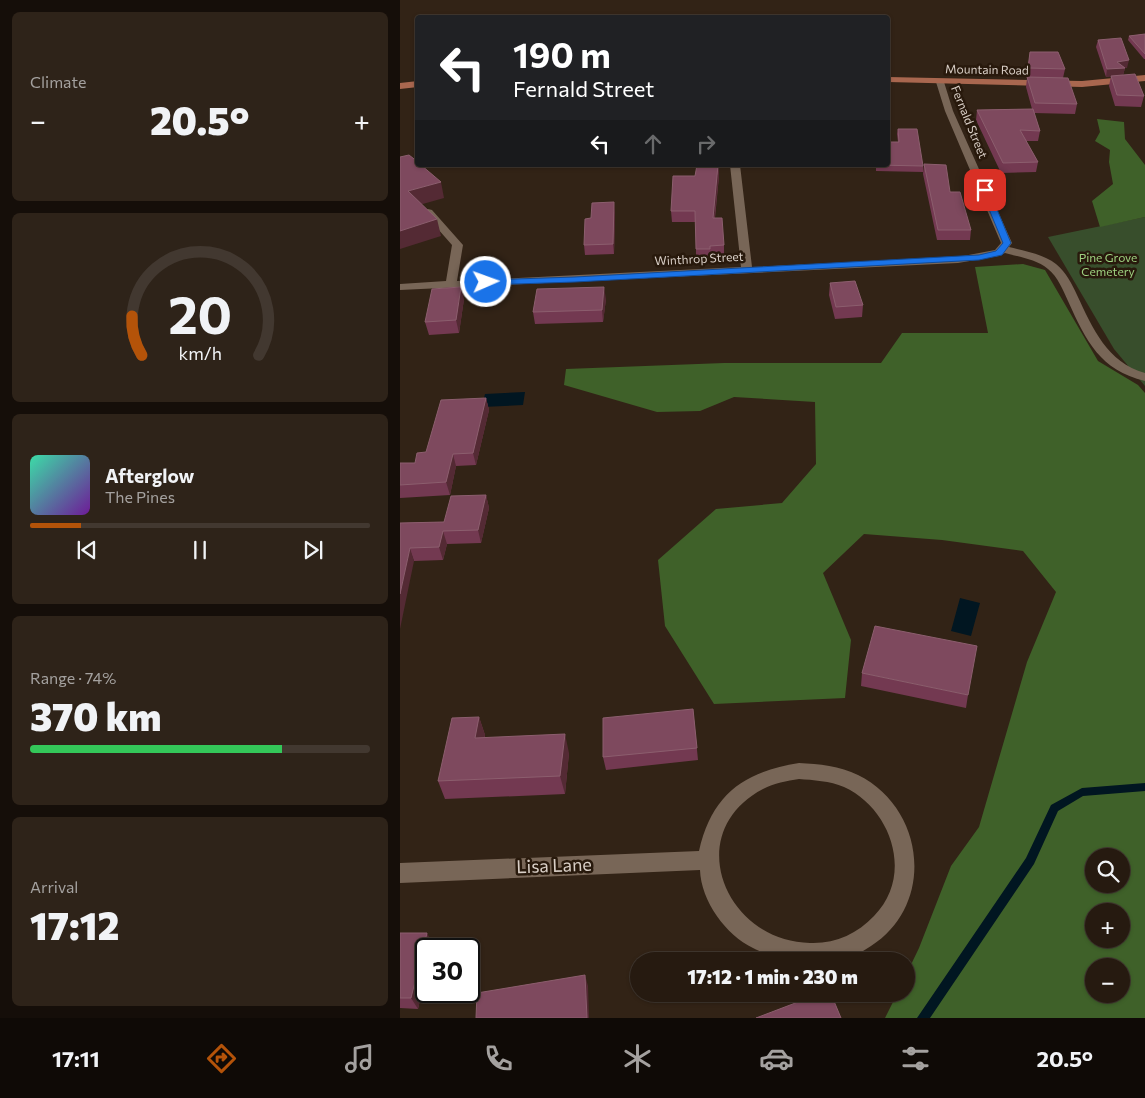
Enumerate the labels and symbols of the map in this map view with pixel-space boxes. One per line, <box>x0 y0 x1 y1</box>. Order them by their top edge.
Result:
street label: Mountain Road <box>945 61 1029 77</box>
street label: Fernald Street <box>949 83 991 160</box>
pin <box>964 169 1006 211</box>
street label: Winthrop Street <box>654 249 744 267</box>
park label: Pine Grove Cemetery <box>1079 250 1137 278</box>
position arrow <box>459 255 511 307</box>
street label: Lisa Lane <box>516 853 592 877</box>
speed limit sign: 30 <box>415 938 480 1003</box>

